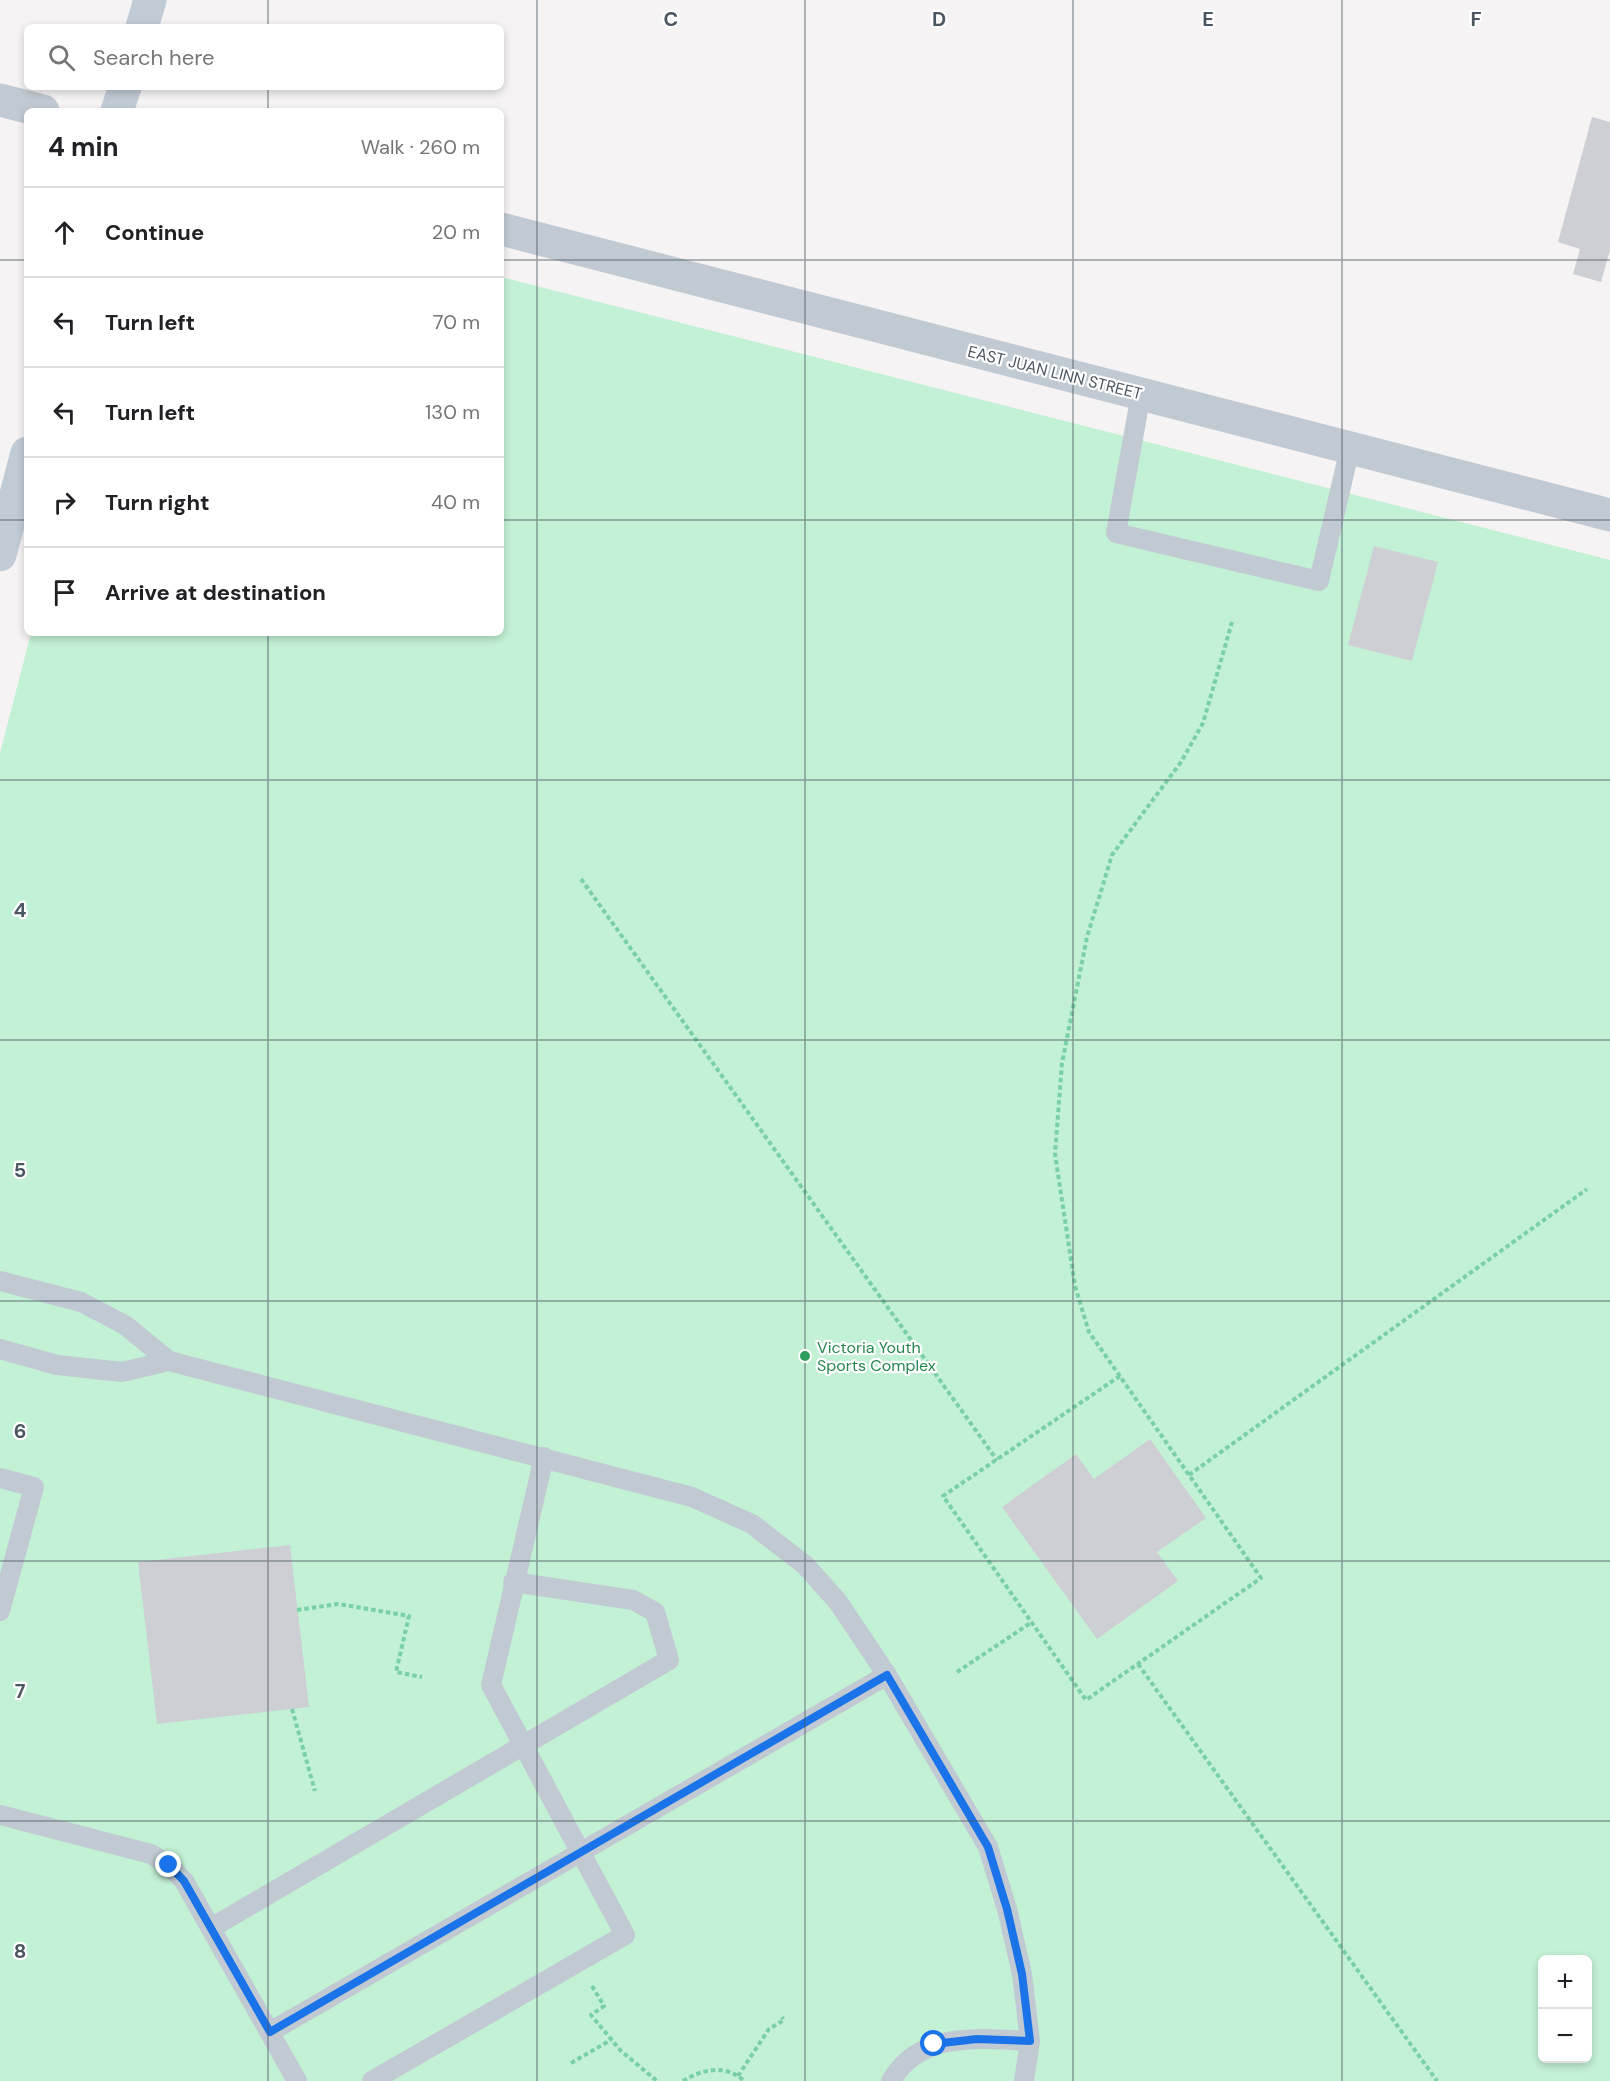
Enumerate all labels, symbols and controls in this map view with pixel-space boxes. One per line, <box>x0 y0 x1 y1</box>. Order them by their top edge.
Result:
text: C <box>664 6 678 32</box>
text: D <box>932 6 946 32</box>
text: E <box>1202 6 1214 32</box>
text: F <box>1470 6 1482 32</box>
search box <box>24 24 504 90</box>
icon: search <box>45 41 78 74</box>
text: Search here <box>93 43 214 72</box>
text: 4 min <box>48 130 119 164</box>
text: Walk · 260 m <box>361 134 480 160</box>
icon: ahead <box>48 216 81 249</box>
text: Continue <box>105 218 204 247</box>
text: 20 m <box>432 219 480 245</box>
icon: left <box>48 306 81 339</box>
text: Turn left <box>105 308 195 337</box>
text: 70 m <box>433 309 480 335</box>
street label: EAST JUAN LINN STREET <box>966 341 1144 404</box>
icon: left <box>48 396 81 429</box>
text: Turn left <box>105 398 195 427</box>
text: 130 m <box>425 399 480 425</box>
icon: right <box>48 486 81 519</box>
text: Turn right <box>105 488 210 517</box>
text: 40 m <box>431 489 480 515</box>
icon: arrive <box>48 576 81 609</box>
text: Arrive at destination <box>105 578 326 607</box>
text: 4 <box>14 897 27 923</box>
text: 5 <box>14 1157 26 1183</box>
place label: Victoria Youth Sports Complex <box>817 1337 936 1376</box>
marker: Victoria Youth Sports Complex <box>798 1349 812 1363</box>
text: 6 <box>14 1418 26 1444</box>
text: 7 <box>15 1678 26 1704</box>
route end <box>155 1851 181 1877</box>
text: 8 <box>14 1938 26 1964</box>
map controls <box>1538 1955 1592 2063</box>
button: + <box>1538 1955 1592 2009</box>
button: − <box>1538 2009 1592 2063</box>
route start <box>920 2030 946 2056</box>

